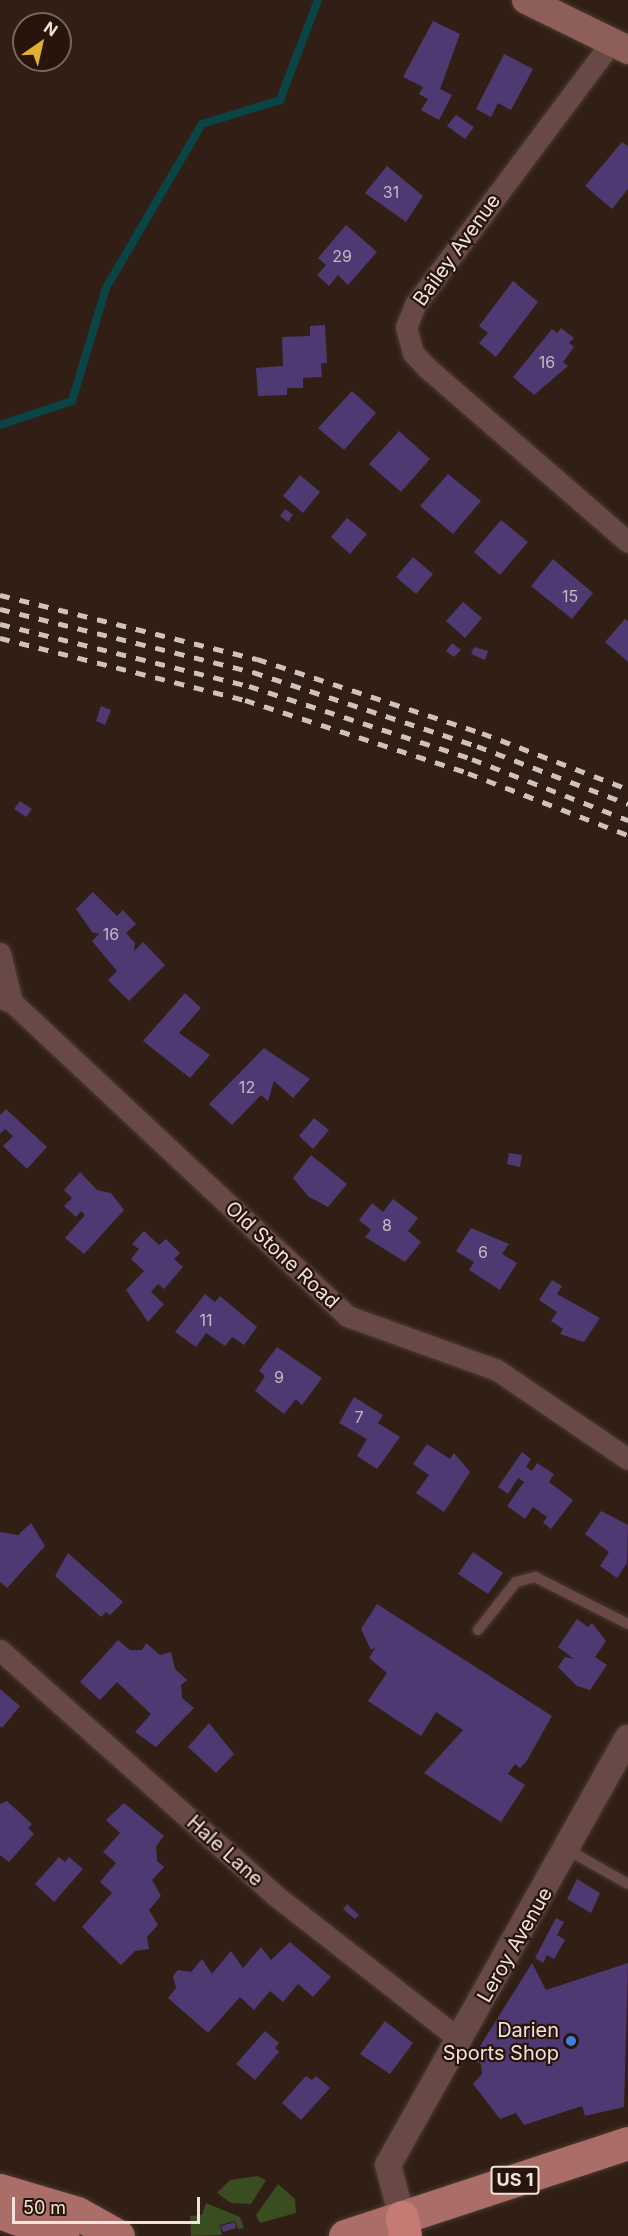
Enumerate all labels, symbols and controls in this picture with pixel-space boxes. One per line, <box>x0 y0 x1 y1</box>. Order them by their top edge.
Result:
north arrow <box>12 12 72 72</box>
text: N <box>40 17 62 40</box>
house number: 31 <box>383 182 399 202</box>
street label: Bailey Avenue <box>408 189 506 311</box>
house number: 29 <box>332 246 352 266</box>
house number: 16 <box>539 352 555 372</box>
house number: 15 <box>562 586 578 606</box>
house number: 16 <box>103 924 119 944</box>
house number: 12 <box>239 1077 255 1097</box>
street label: Old Stone Road <box>220 1196 344 1314</box>
house number: 8 <box>382 1215 392 1235</box>
house number: 6 <box>478 1242 488 1262</box>
house number: 11 <box>199 1310 213 1330</box>
house number: 9 <box>274 1367 284 1387</box>
house number: 7 <box>354 1407 364 1427</box>
street label: Hale Lane <box>182 1811 268 1891</box>
street label: Leroy Avenue <box>472 1883 558 2007</box>
place label: Darien Sports Shop <box>443 2018 559 2065</box>
marker: Darien Sports Shop <box>564 2034 578 2048</box>
road number: US 1 <box>490 2165 540 2195</box>
scale bar <box>15 2185 202 2223</box>
text: 50 m <box>23 2197 66 2218</box>

